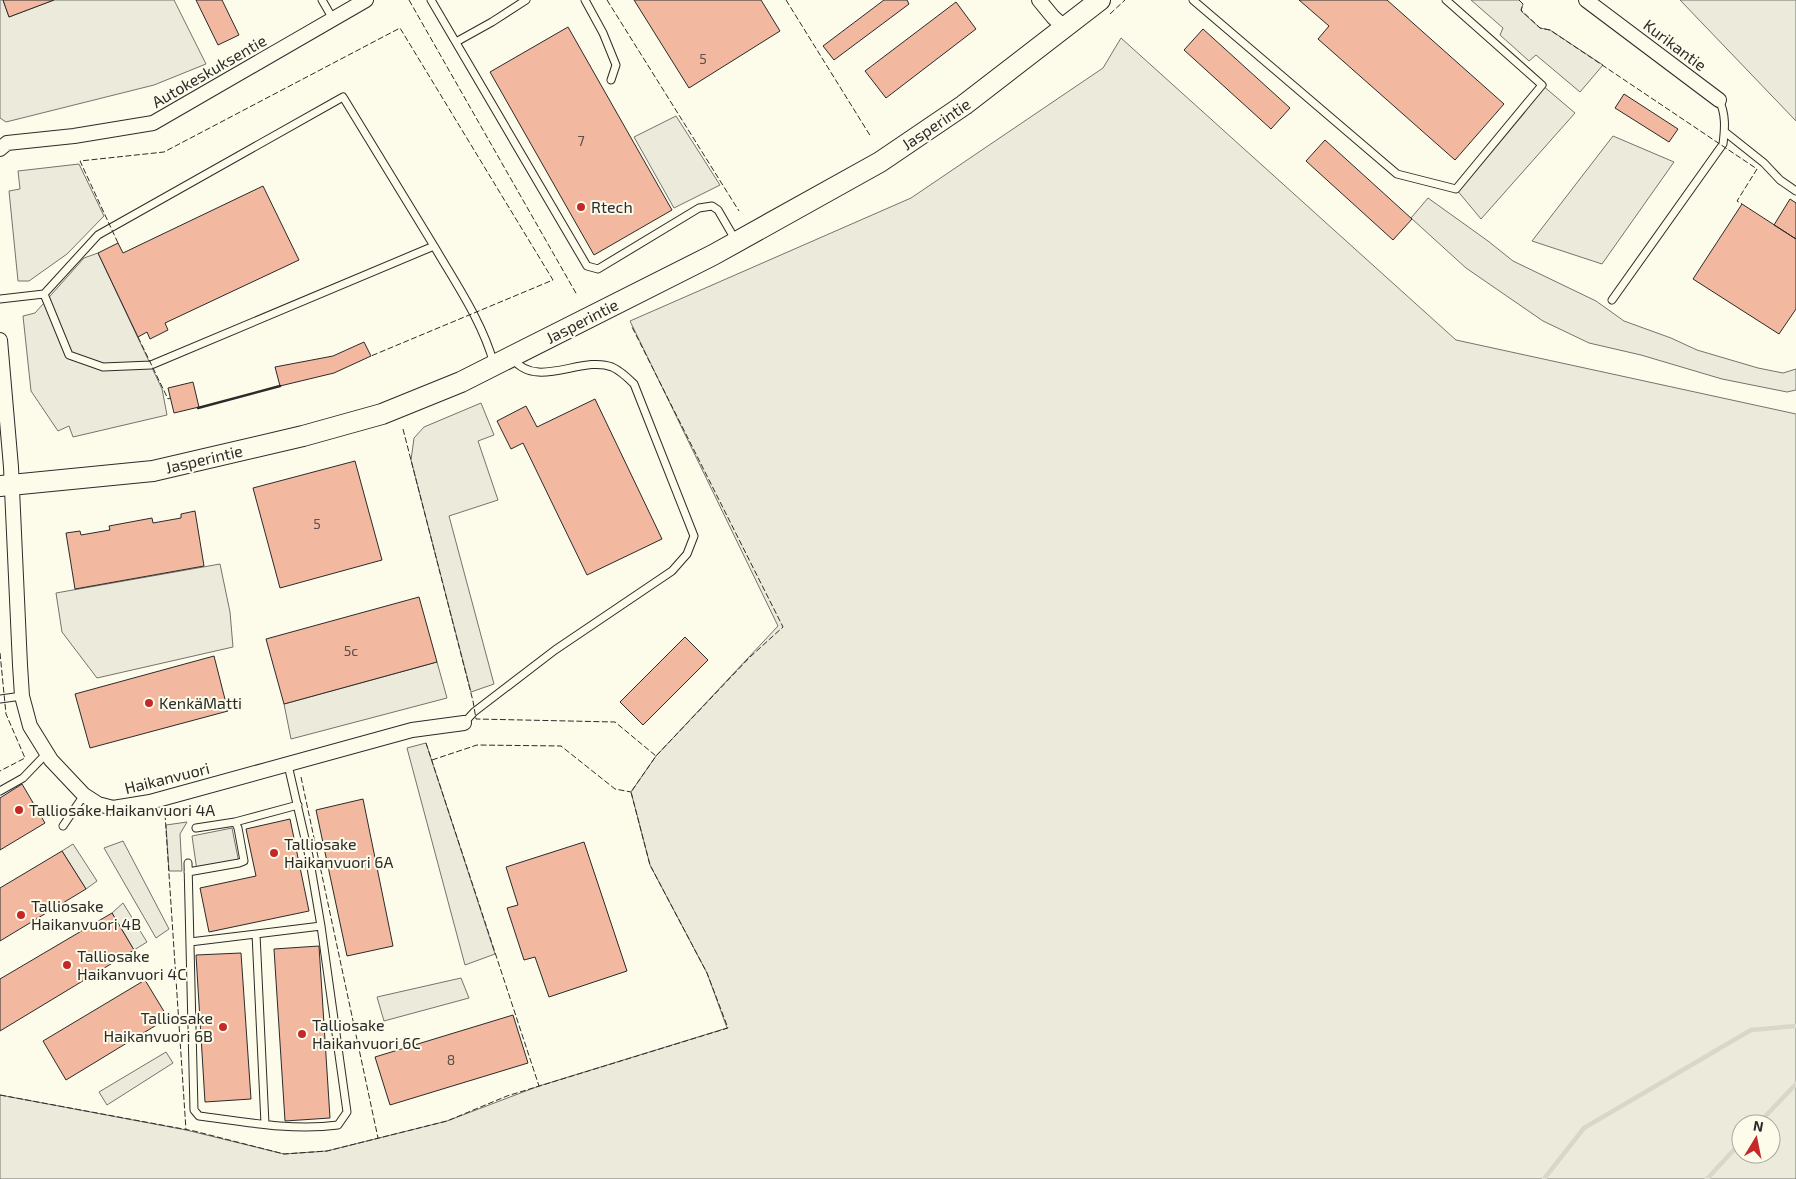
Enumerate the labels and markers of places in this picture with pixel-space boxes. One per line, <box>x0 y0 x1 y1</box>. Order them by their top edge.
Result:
place label: Rtech <box>591 197 633 216</box>
marker: Rtech <box>575 201 587 213</box>
place label: KenkäMatti <box>159 693 242 712</box>
marker: KenkäMatti <box>143 697 155 709</box>
place label: Talliosake Haikanvuori 4A <box>29 800 215 819</box>
marker: Talliosake Haikanvuori 4A <box>13 804 25 816</box>
place label: Talliosake Haikanvuori 6A <box>284 834 393 871</box>
marker: Talliosake Haikanvuori 6A <box>268 847 280 859</box>
place label: Talliosake Haikanvuori 4B <box>31 896 141 933</box>
marker: Talliosake Haikanvuori 4B <box>15 909 27 921</box>
place label: Talliosake Haikanvuori 4C <box>77 946 186 983</box>
marker: Talliosake Haikanvuori 4C <box>61 959 73 971</box>
place label: Talliosake Haikanvuori 6B <box>104 1008 213 1045</box>
place label: Talliosake Haikanvuori 6C <box>312 1015 421 1052</box>
marker: Talliosake Haikanvuori 6B <box>217 1021 229 1033</box>
marker: Talliosake Haikanvuori 6C <box>296 1028 308 1040</box>

